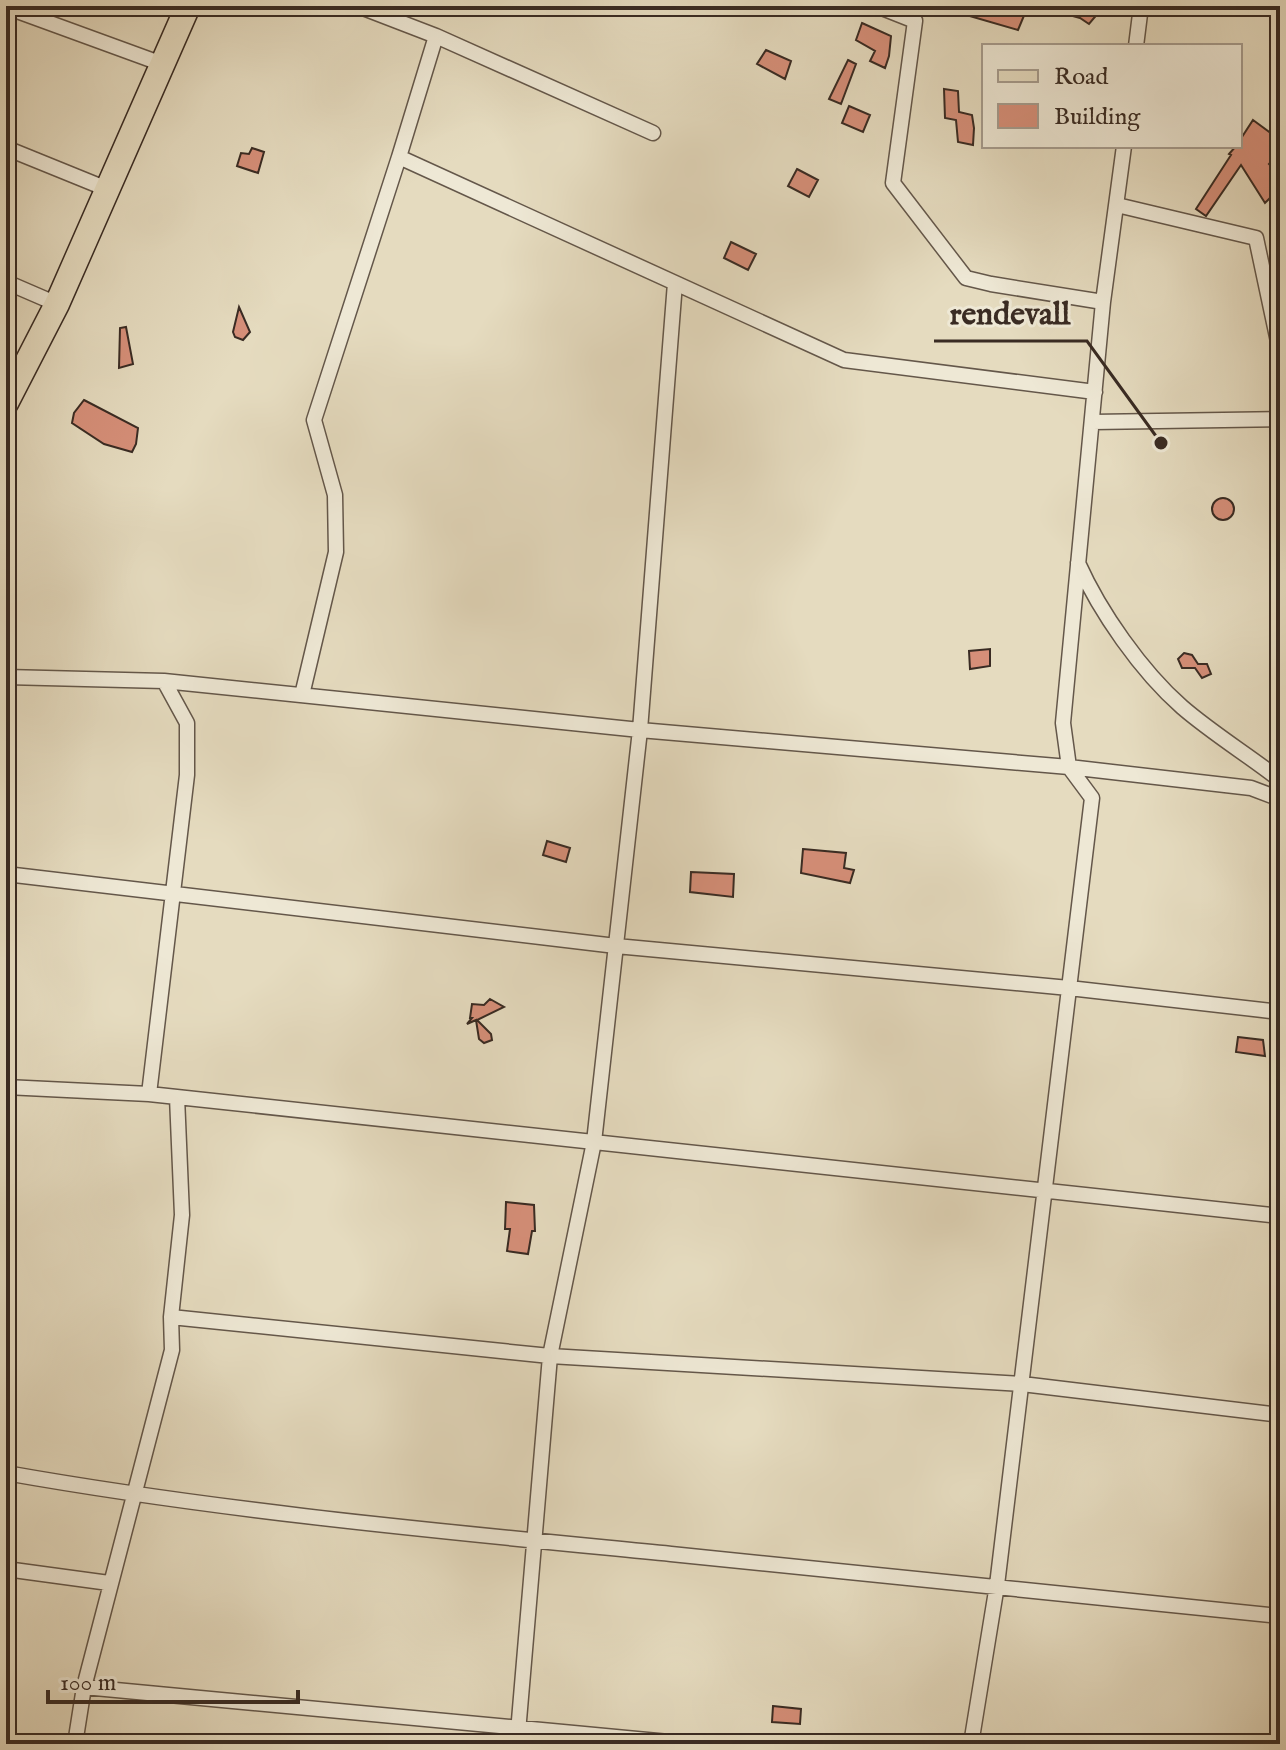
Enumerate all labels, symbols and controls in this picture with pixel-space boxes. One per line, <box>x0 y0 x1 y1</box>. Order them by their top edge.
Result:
legend <box>982 44 1242 148</box>
text: Road <box>1054 62 1108 93</box>
text: Building <box>1054 102 1141 133</box>
callout: rendevall <box>934 285 1087 341</box>
text: rendevall <box>950 295 1072 336</box>
scale bar <box>48 1654 298 1704</box>
text: 100 m <box>60 1668 116 1699</box>

